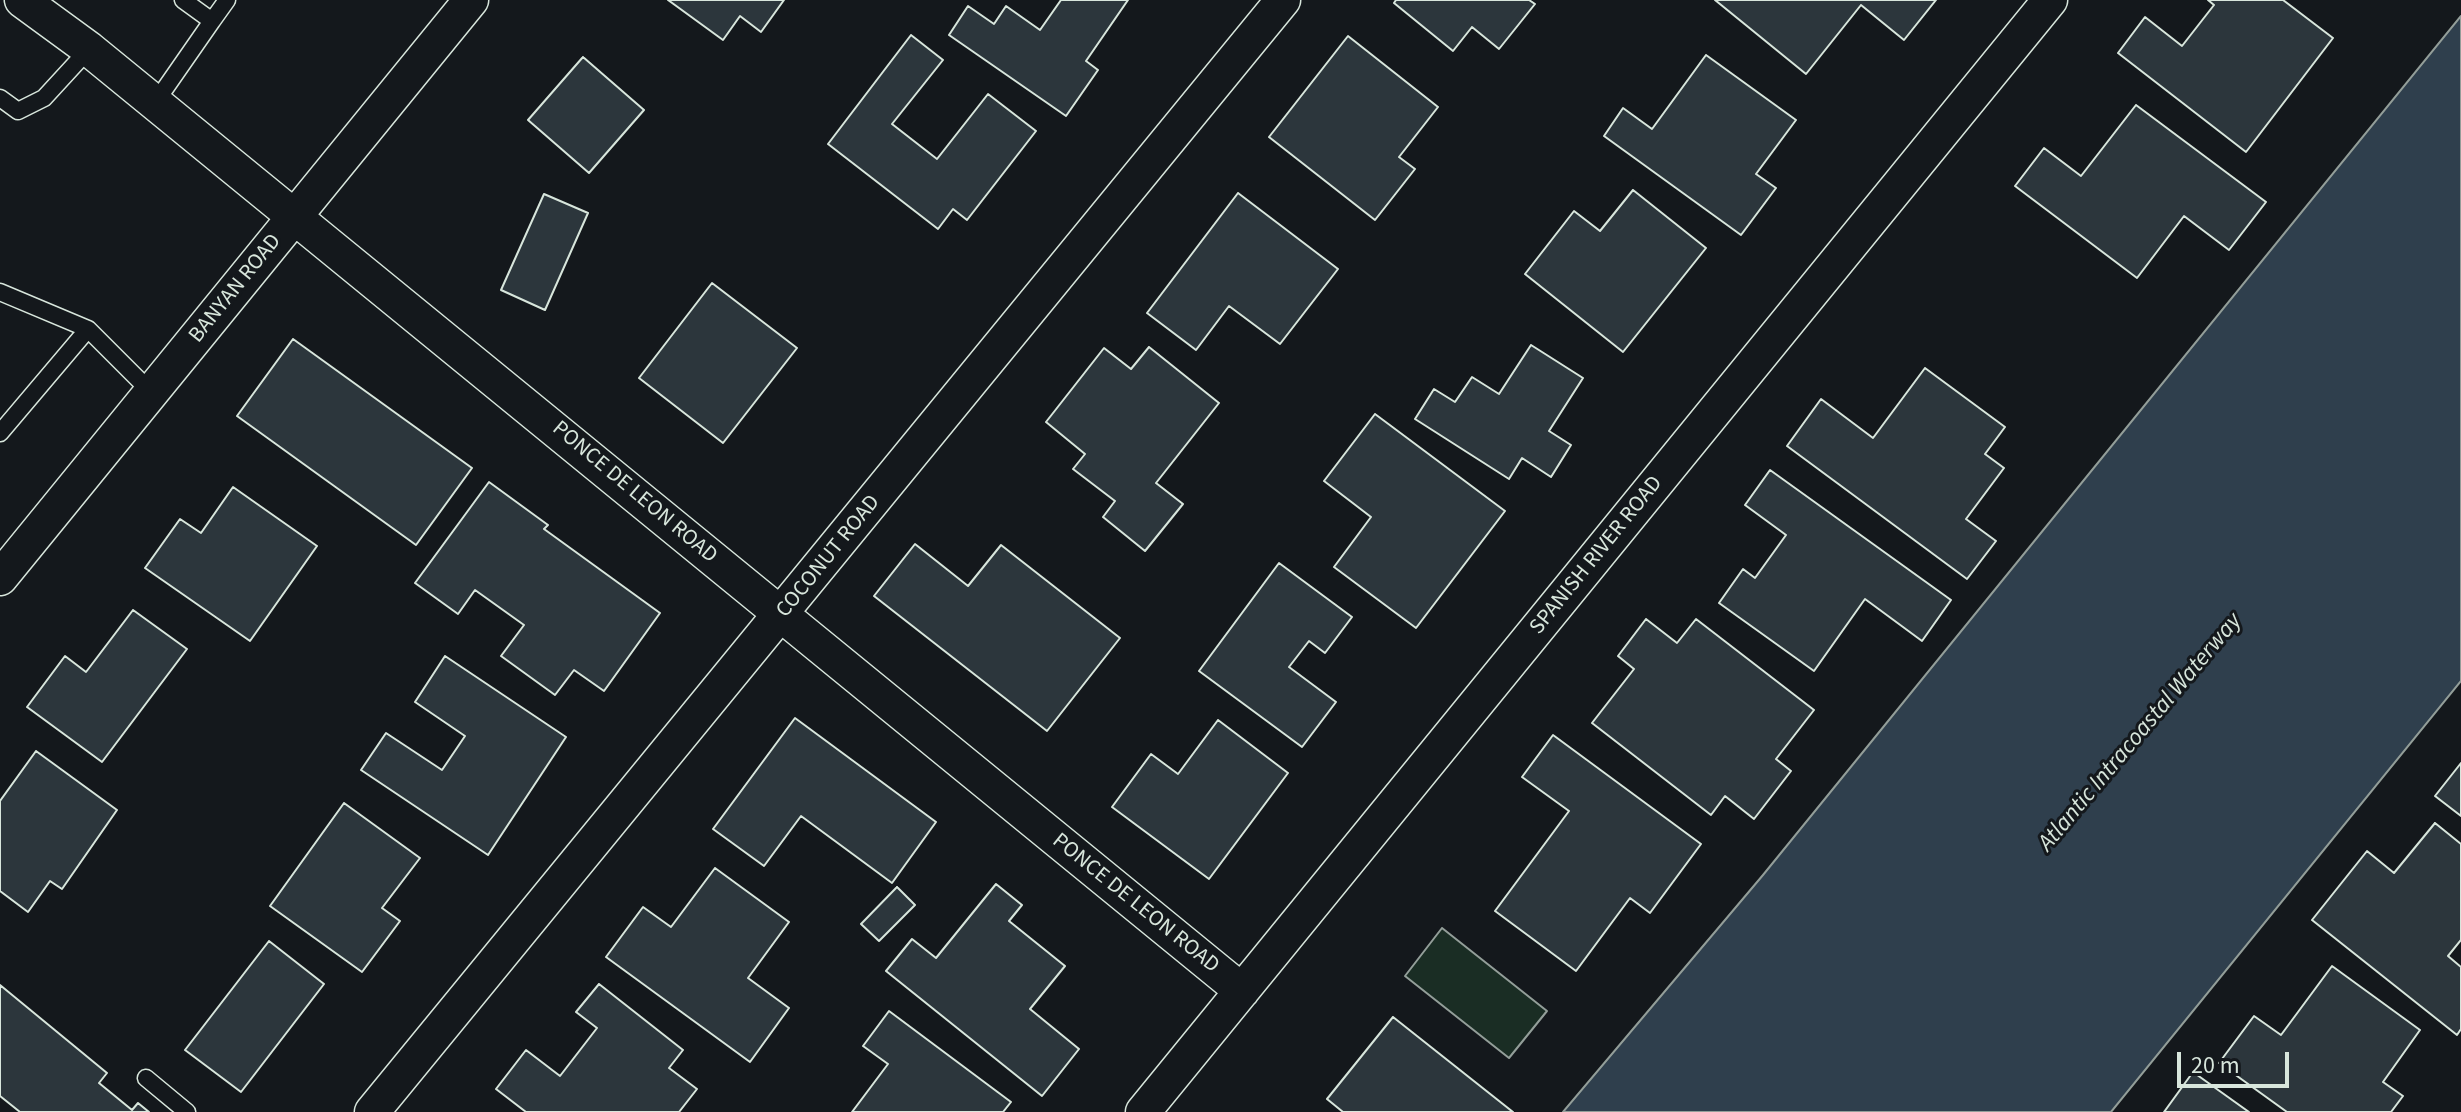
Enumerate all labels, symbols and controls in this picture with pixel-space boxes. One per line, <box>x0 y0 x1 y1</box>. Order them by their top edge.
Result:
street label: BANYAN ROAD <box>184 229 288 349</box>
street label: PONCE DE LEON ROAD <box>546 416 722 570</box>
street label: SPANISH RIVER ROAD <box>1525 471 1669 641</box>
street label: COCONUT ROAD <box>772 490 886 624</box>
water label: Atlantic Intracoastal Waterway <box>2033 608 2249 858</box>
street label: PONCE DE LEON ROAD <box>1046 829 1224 979</box>
scale bar <box>2181 1036 2293 1086</box>
text: 20 m <box>2191 1048 2240 1083</box>

